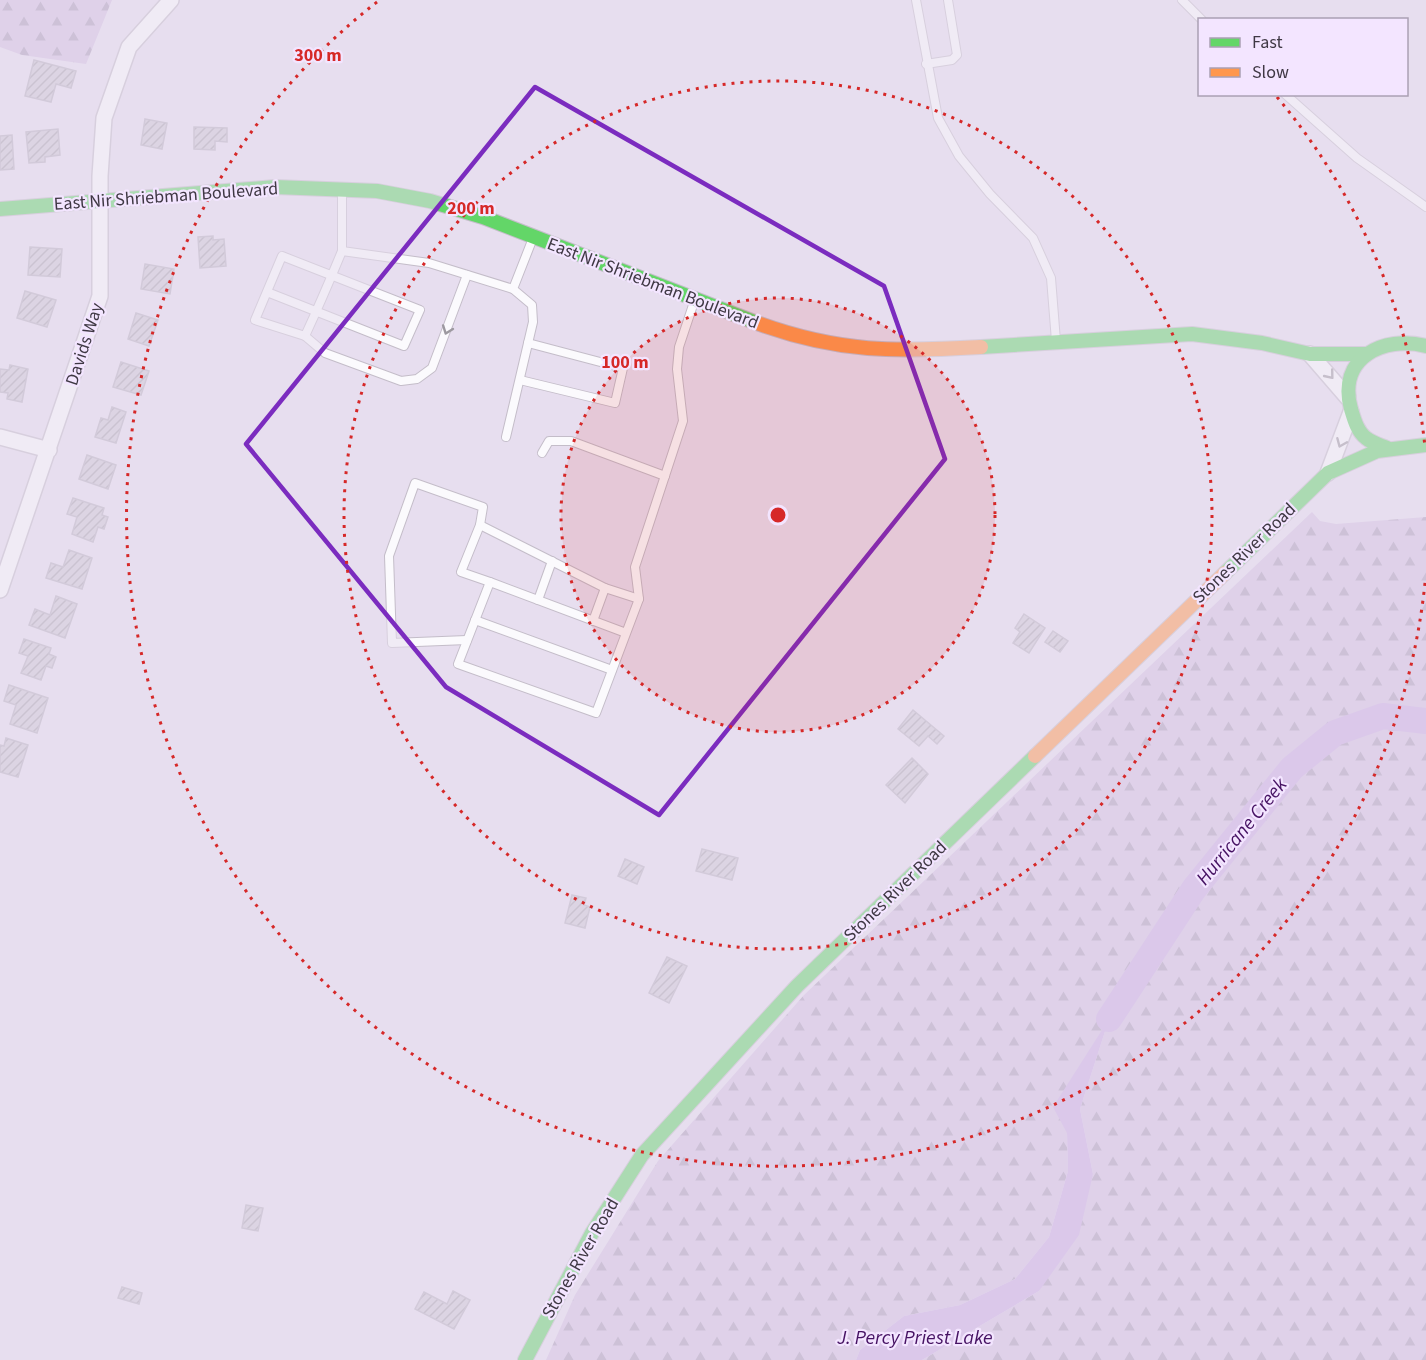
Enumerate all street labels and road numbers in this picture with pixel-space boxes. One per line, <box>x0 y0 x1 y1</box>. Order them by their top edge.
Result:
street label: East Nir Shriebman Boulevard <box>53 176 279 217</box>
street label: East Nir Shriebman Boulevard <box>543 232 762 335</box>
street label: Davids Way <box>59 299 110 389</box>
street label: Stones River Road <box>1187 497 1302 609</box>
street label: Stones River Road <box>838 835 953 947</box>
street label: Stones River Road <box>536 1193 625 1323</box>

